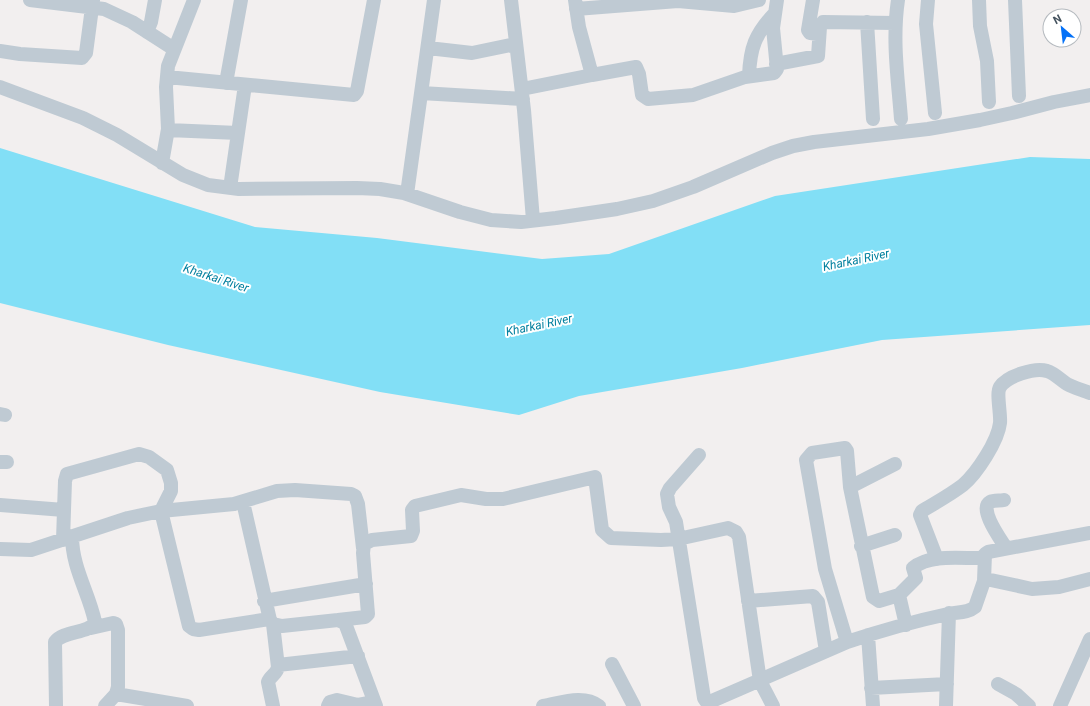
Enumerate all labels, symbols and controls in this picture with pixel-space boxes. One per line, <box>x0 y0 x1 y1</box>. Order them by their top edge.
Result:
north arrow <box>1042 8 1082 48</box>
text: N <box>1051 12 1064 27</box>
water label: Kharkai River <box>821 246 892 274</box>
water label: Kharkai River <box>182 261 251 295</box>
water label: Kharkai River <box>504 311 575 339</box>

